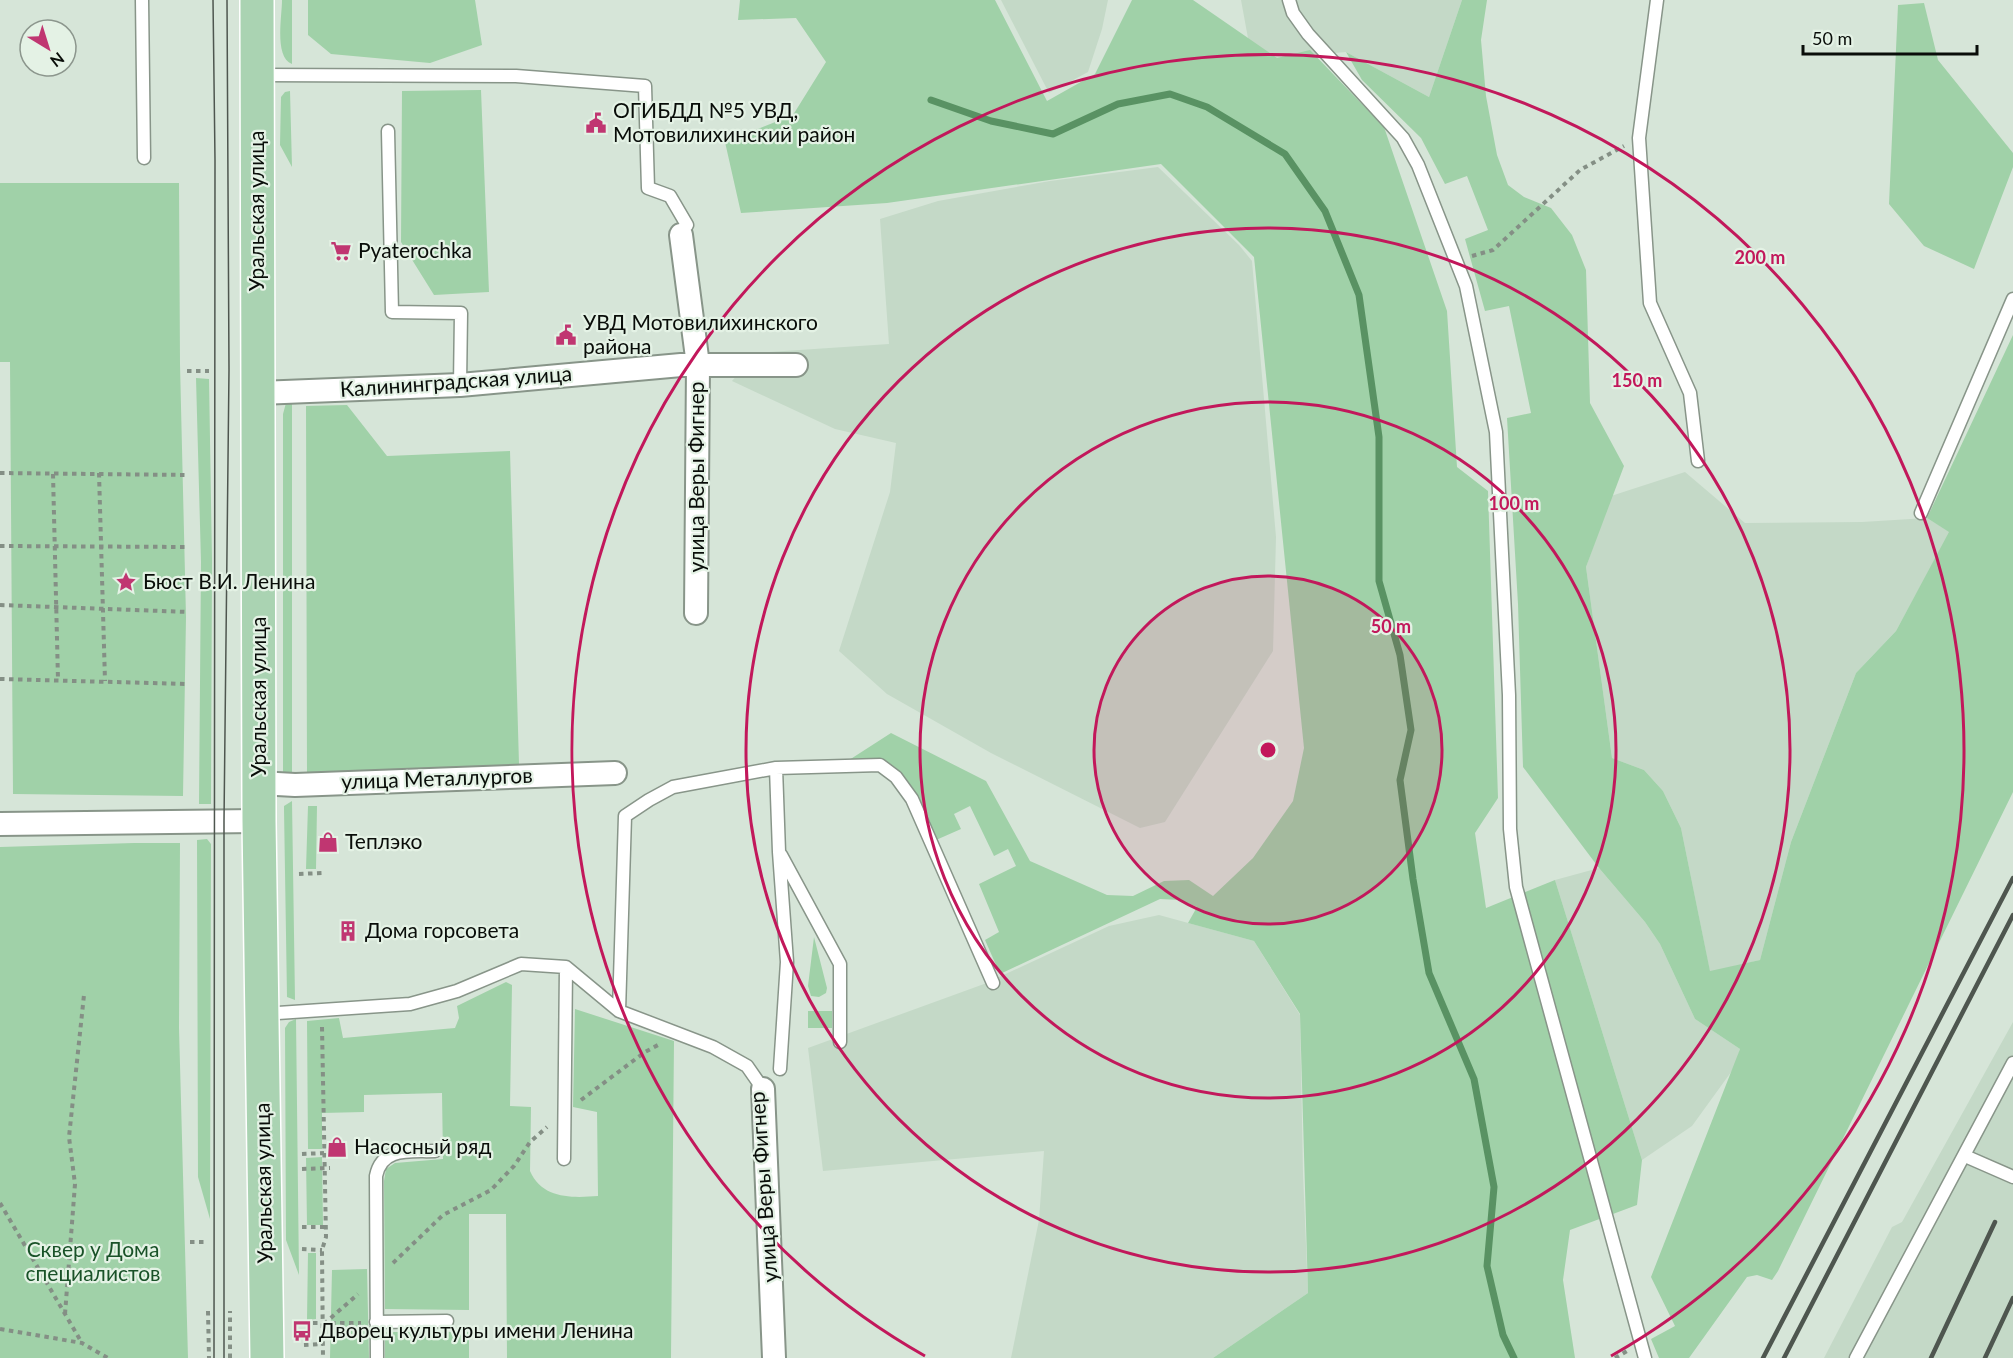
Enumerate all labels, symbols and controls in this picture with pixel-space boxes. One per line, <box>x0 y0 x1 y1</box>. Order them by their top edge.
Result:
north arrow <box>18 18 78 78</box>
scale bar <box>1803 18 1977 56</box>
text: 50 m <box>1812 27 1852 49</box>
text: N <box>47 49 68 71</box>
place label: ОГИБДД №5 УВД, Мотовилихинский район <box>613 97 855 146</box>
public building icon: ОГИБДД №5 УВД, Мотовилихинский район <box>584 111 608 135</box>
street label: Уральская улица <box>243 131 268 291</box>
place label: Pyaterochka <box>358 237 472 262</box>
supermarket icon: Pyaterochka <box>329 239 353 263</box>
text: 200 m <box>1735 246 1785 268</box>
place label: УВД Мотовилихинского района <box>583 309 818 358</box>
public building icon: УВД Мотовилихинского района <box>554 323 578 347</box>
street label: Калининградская улица <box>339 360 573 401</box>
text: 150 m <box>1612 369 1662 391</box>
street label: улица Веры Фигнер <box>683 381 708 573</box>
text: 100 m <box>1489 492 1539 514</box>
place label: Бюст В.И. Ленина <box>143 568 315 593</box>
place icon: Бюст В.И. Ленина <box>114 570 138 594</box>
text: 50 m <box>1371 615 1411 637</box>
street label: Уральская улица <box>245 617 270 777</box>
centre of rings <box>1258 740 1278 760</box>
street label: улица Металлургов <box>341 762 533 793</box>
place label: Теплэко <box>345 828 423 853</box>
shop icon: Теплэко <box>316 830 340 854</box>
place label: Дома горсовета <box>365 917 519 942</box>
building icon: Дома горсовета <box>336 919 360 943</box>
street label: улица Веры Фигнер <box>743 1091 782 1283</box>
street label: Уральская улица <box>249 1102 276 1264</box>
place label: Насосный ряд <box>354 1133 491 1158</box>
shop icon: Насосный ряд <box>325 1135 349 1159</box>
park label: Сквер у Дома специалистов <box>25 1236 161 1285</box>
place label: Дворец культуры имени Ленина <box>319 1317 633 1342</box>
bus stop icon: Дворец культуры имени Ленина <box>290 1319 314 1343</box>

